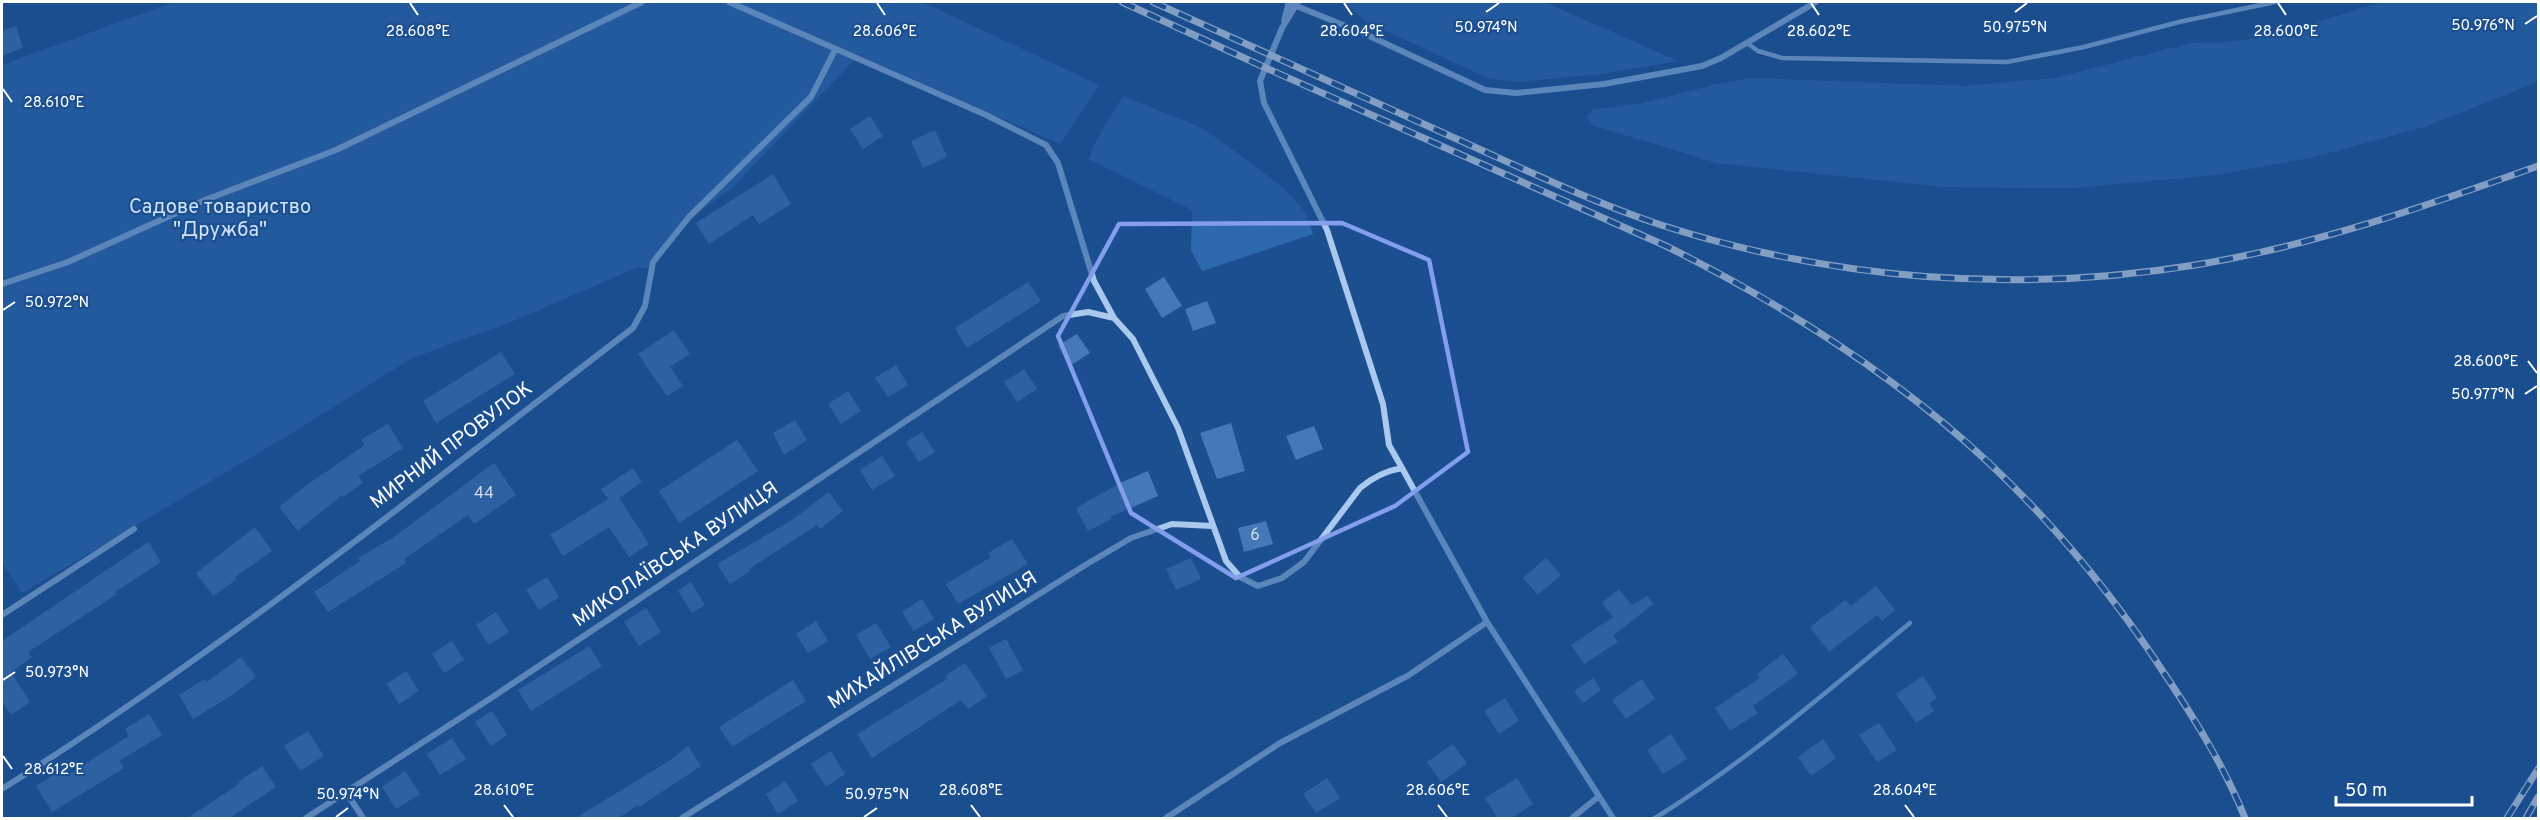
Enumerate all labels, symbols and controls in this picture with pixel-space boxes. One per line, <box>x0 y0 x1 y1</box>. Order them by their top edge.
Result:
text: 50.976°N <box>2451 17 2515 36</box>
text: 50.974°N <box>1454 19 1518 38</box>
text: 50.975°N <box>1983 19 2047 38</box>
text: 28.608°E <box>386 23 450 42</box>
text: 28.606°E <box>853 23 917 42</box>
text: 28.604°E <box>1320 23 1384 42</box>
text: 28.602°E <box>1787 23 1851 42</box>
text: 28.600°E <box>2254 23 2318 42</box>
text: 28.610°E <box>24 94 84 113</box>
park label: Садове товариство "Дружба" <box>129 195 311 244</box>
text: 50.972°N <box>25 294 89 313</box>
text: 28.600°E <box>2454 353 2518 372</box>
street label: МИРНИЙ ПРОВУЛОК <box>364 375 538 516</box>
text: 50.977°N <box>2451 386 2515 405</box>
street label: МИКОЛАЇВСЬКА ВУЛИЦЯ <box>568 476 784 634</box>
house number: 44 <box>474 484 494 504</box>
house number: 6 <box>1250 526 1260 546</box>
street label: МИХАЙЛІВСЬКА ВУЛИЦЯ <box>822 564 1043 716</box>
text: 50.973°N <box>25 664 89 683</box>
text: 28.612°E <box>24 761 84 780</box>
scale bar <box>2336 769 2472 807</box>
text: 50 m <box>2345 780 2387 803</box>
text: 28.610°E <box>474 782 534 801</box>
text: 28.608°E <box>939 782 1003 801</box>
text: 28.606°E <box>1406 782 1470 801</box>
text: 28.604°E <box>1873 782 1937 801</box>
text: 50.974°N <box>316 786 380 805</box>
text: 50.975°N <box>845 786 909 805</box>

